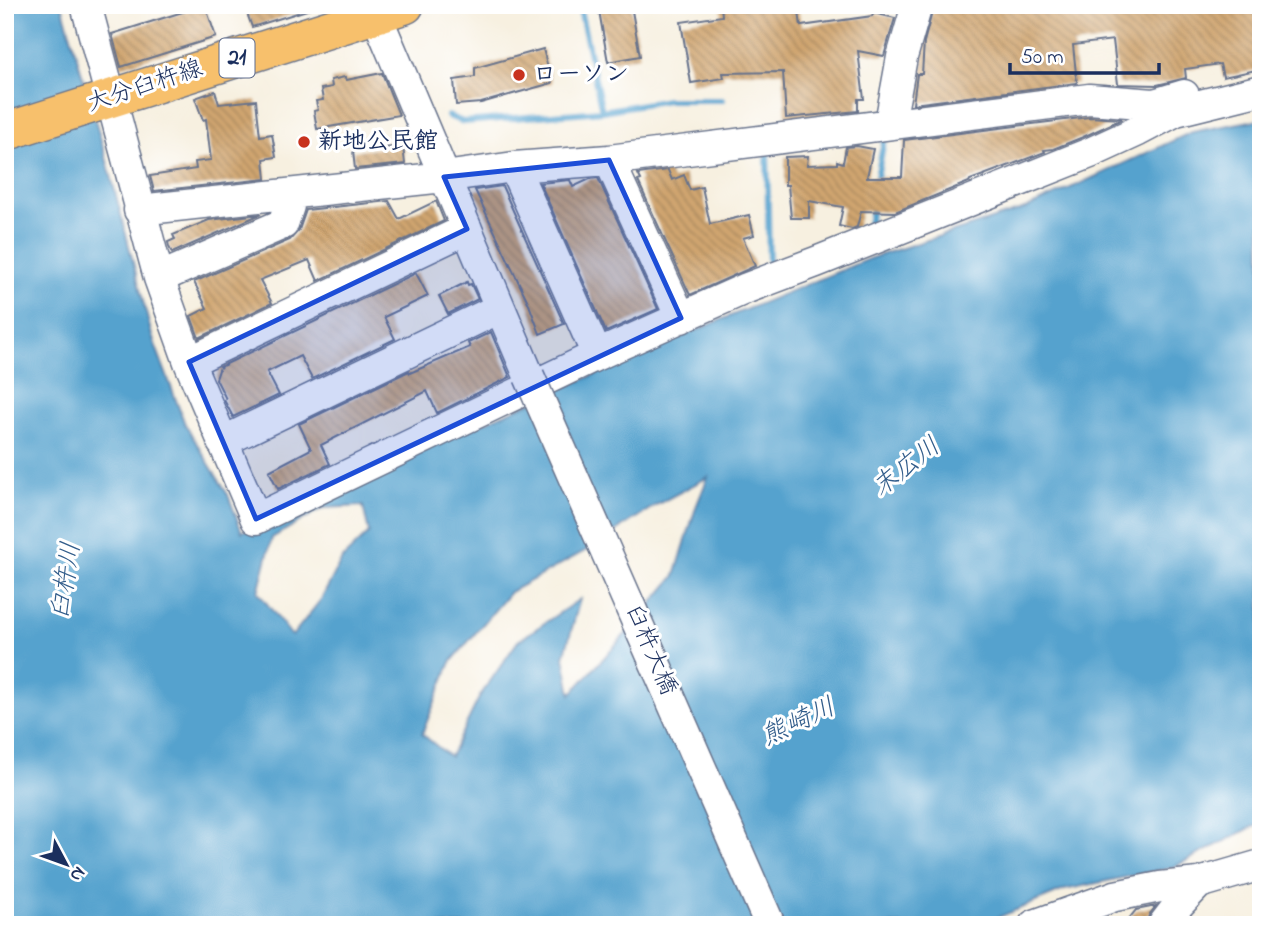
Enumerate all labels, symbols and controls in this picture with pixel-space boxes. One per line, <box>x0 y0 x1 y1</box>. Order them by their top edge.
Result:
scale bar <box>1010 32 1159 76</box>
road number: 21 <box>219 39 254 78</box>
text: 50 m <box>1021 43 1064 73</box>
street label: 大分臼杵線 <box>83 52 207 122</box>
place label: ローソン <box>533 58 629 93</box>
marker: ローソン <box>511 67 527 83</box>
place label: 新地公民館 <box>318 125 438 160</box>
marker: 新地公民館 <box>296 134 312 150</box>
water label: 末広川 <box>865 429 949 507</box>
water label: 臼杵川 <box>42 540 92 622</box>
street label: 臼杵大橋 <box>615 599 685 701</box>
water label: 熊崎川 <box>756 689 842 757</box>
north arrow <box>32 828 102 898</box>
text: N <box>62 860 91 887</box>

